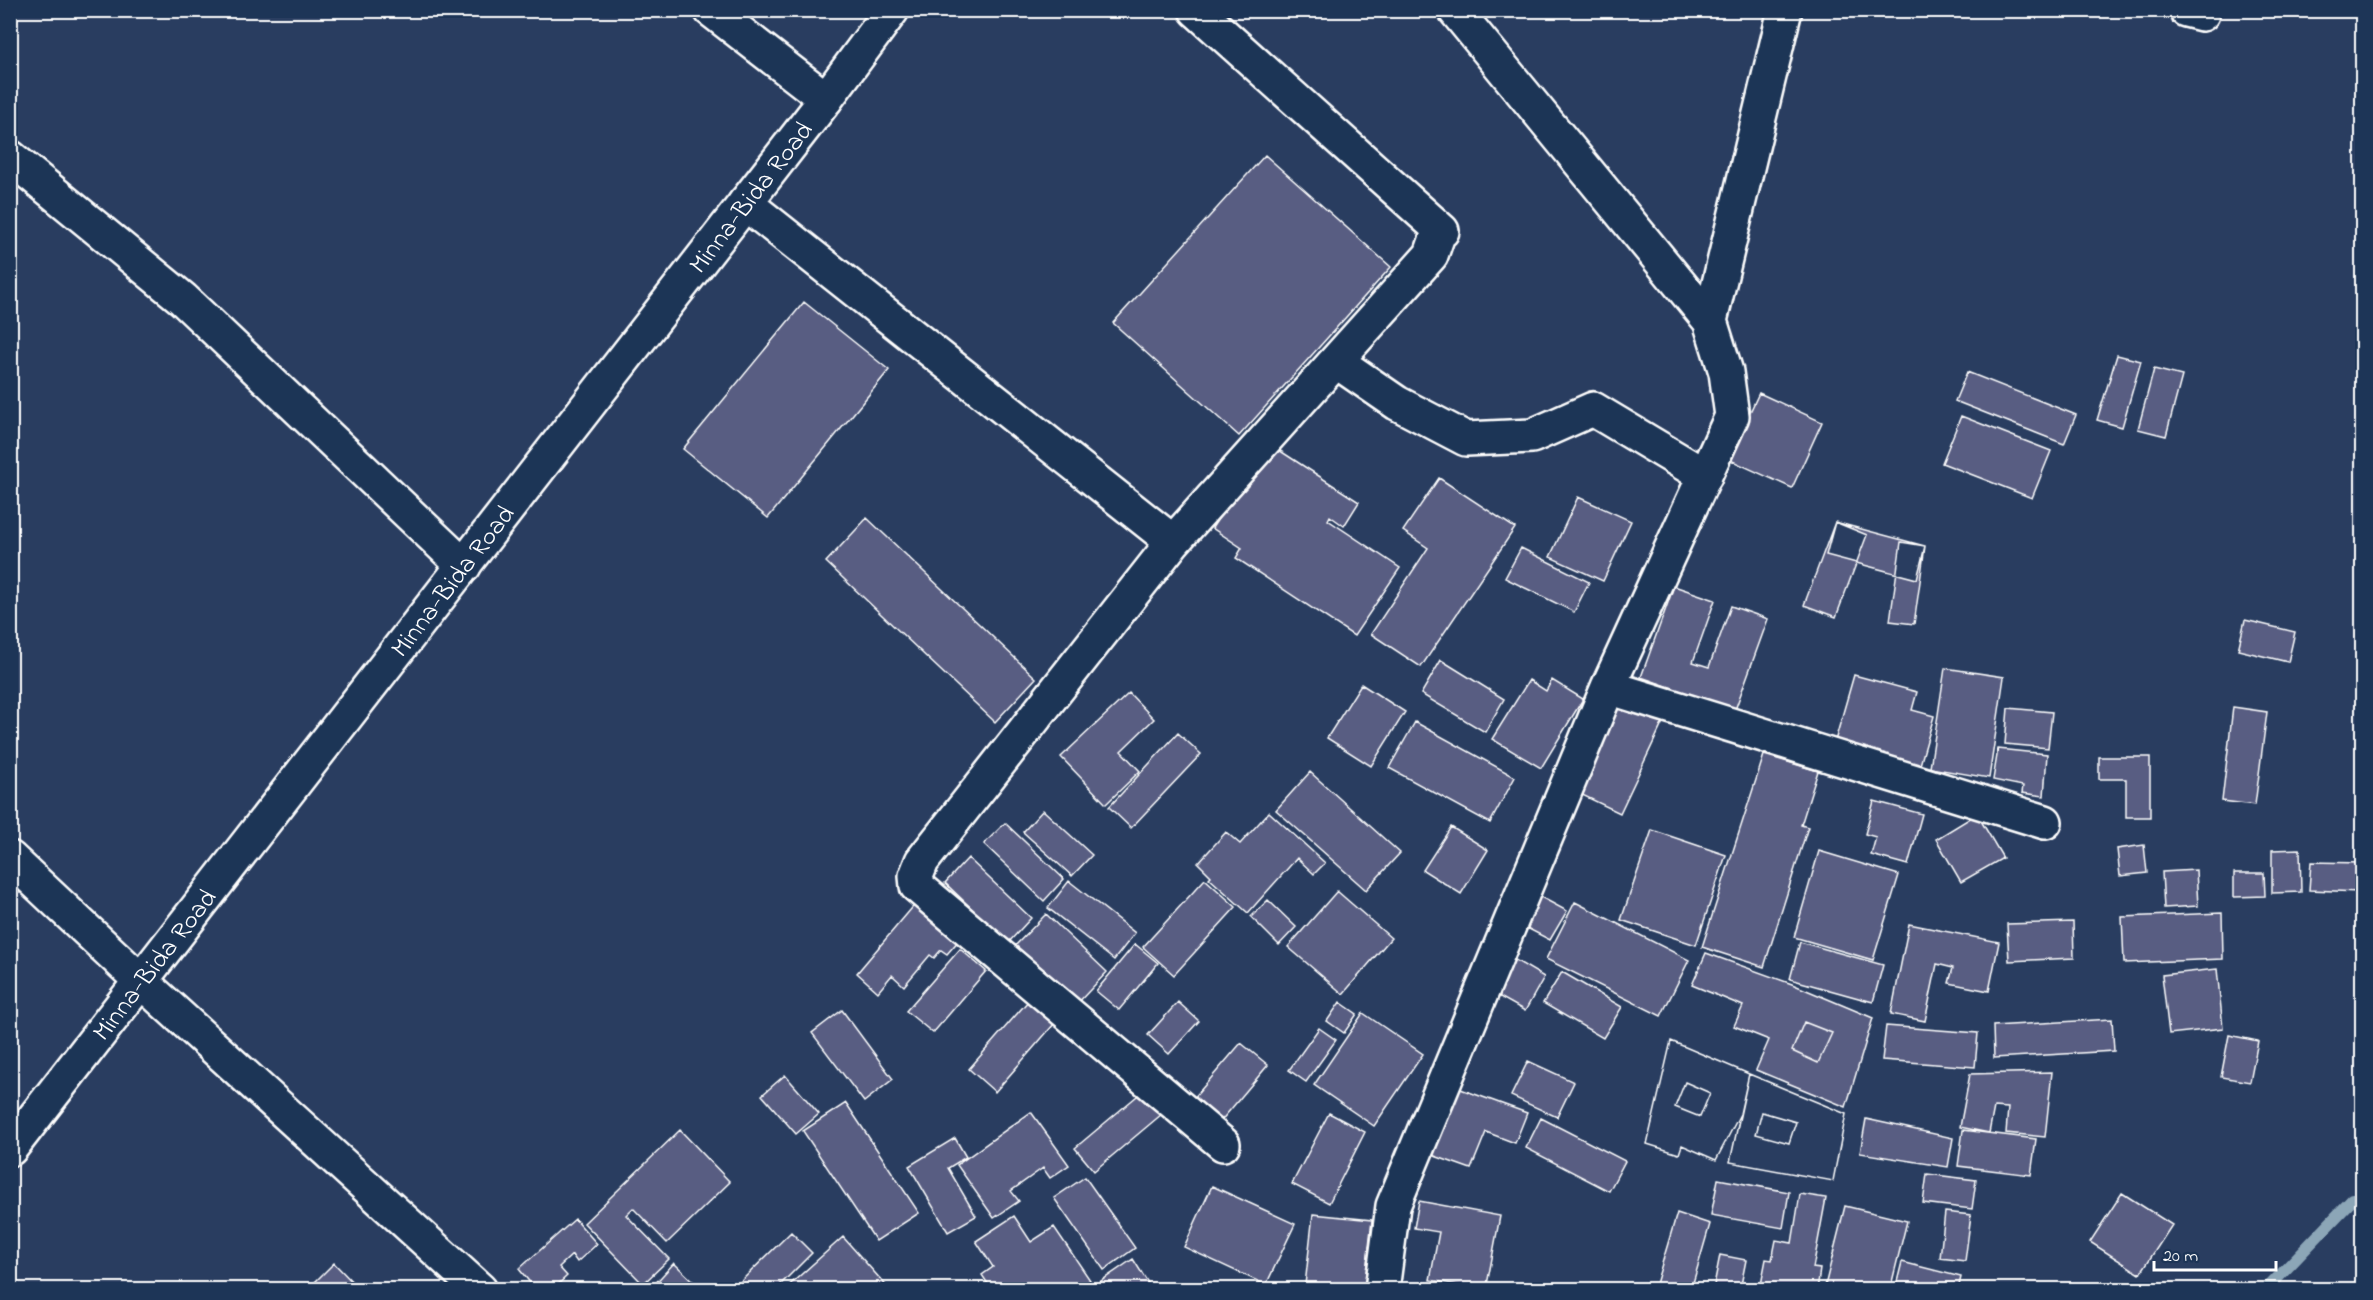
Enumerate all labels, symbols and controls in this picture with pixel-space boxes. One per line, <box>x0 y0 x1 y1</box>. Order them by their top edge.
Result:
street label: Minna-Bida Road <box>681 114 824 283</box>
street label: Minna-Bida Road <box>383 498 526 667</box>
street label: Minna-Bida Road <box>85 882 228 1050</box>
scale bar <box>2154 1234 2276 1272</box>
text: 20 m <box>2163 1244 2198 1270</box>

